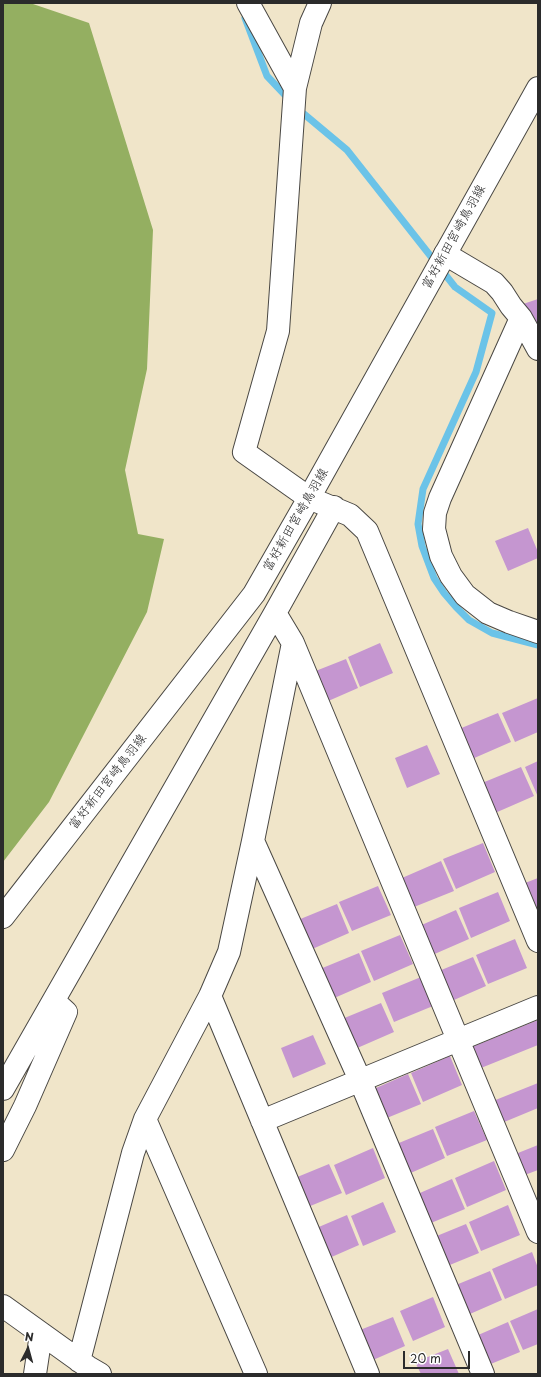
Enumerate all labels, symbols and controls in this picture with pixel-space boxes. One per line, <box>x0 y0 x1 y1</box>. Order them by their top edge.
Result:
street label: 富好新田宮崎鳥羽線 <box>419 182 489 292</box>
street label: 富好新田宮崎鳥羽線 <box>260 465 332 575</box>
street label: 富好新田宮崎鳥羽線 <box>66 731 150 833</box>
text: N <box>24 1328 35 1345</box>
north arrow <box>8 1329 48 1369</box>
scale bar <box>405 1343 472 1369</box>
text: 20 m <box>410 1349 441 1367</box>

